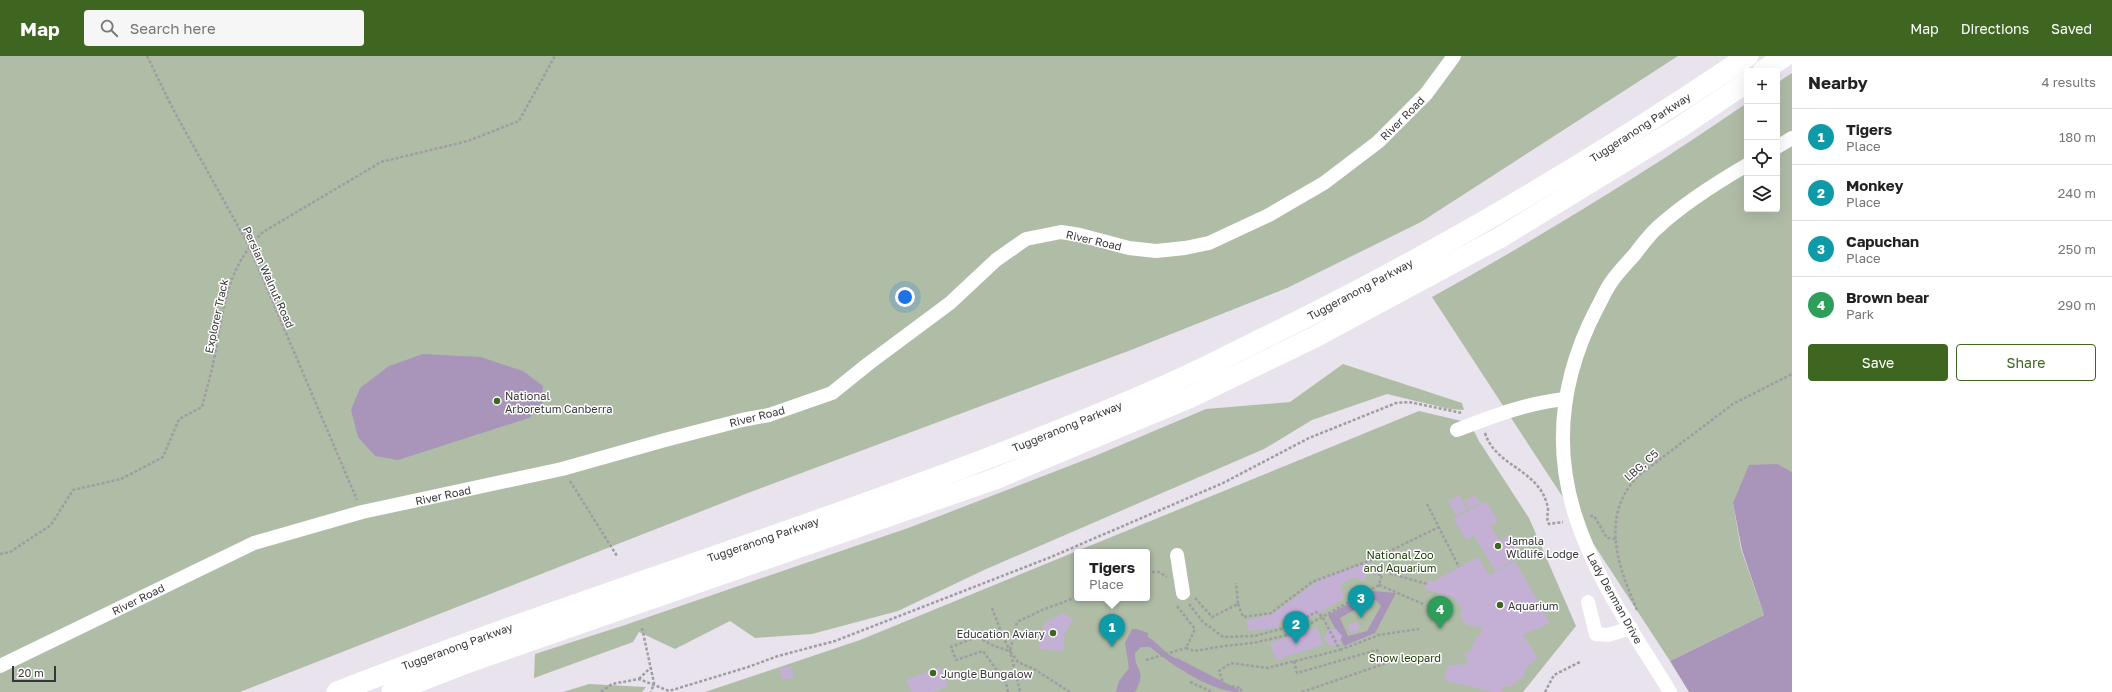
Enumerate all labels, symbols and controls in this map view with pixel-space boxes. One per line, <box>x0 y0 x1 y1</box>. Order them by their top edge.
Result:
search box <box>84 10 364 46</box>
text: Map <box>20 17 60 40</box>
icon: search <box>98 17 120 39</box>
text: Search here <box>130 19 216 37</box>
text: Map <box>1910 20 1939 37</box>
text: Directions <box>1961 20 2029 37</box>
text: Saved <box>2051 20 2092 37</box>
map controls <box>1744 68 1780 212</box>
button: + <box>1744 68 1780 104</box>
text: Nearby <box>1808 72 1868 93</box>
text: 4 results <box>2042 74 2096 90</box>
street label: Tuggeranong Parkway <box>1587 90 1693 164</box>
street label: River Road <box>1377 93 1427 143</box>
button: − <box>1744 104 1780 140</box>
text: Tigers <box>1846 120 1892 138</box>
text: 1 <box>1818 129 1824 145</box>
text: 180 m <box>2059 129 2096 145</box>
text: Place <box>1846 138 1881 154</box>
button: locate <box>1744 140 1780 176</box>
button: layers <box>1744 176 1780 212</box>
text: Monkey <box>1846 176 1903 194</box>
text: 2 <box>1817 185 1825 201</box>
text: 240 m <box>2058 185 2096 201</box>
text: Place <box>1846 194 1881 210</box>
street label: Persian Walnut Road <box>241 224 297 330</box>
street label: River Road <box>1065 227 1123 253</box>
text: Capuchan <box>1846 232 1919 250</box>
text: 3 <box>1817 241 1825 257</box>
text: 250 m <box>2058 241 2096 257</box>
text: Place <box>1846 250 1881 266</box>
street label: Tuggeranong Parkway <box>1305 256 1415 322</box>
street label: Explorer Track <box>202 278 230 354</box>
your location <box>895 287 915 307</box>
text: Brown bear <box>1846 288 1929 306</box>
text: 4 <box>1817 297 1825 313</box>
text: 290 m <box>2058 297 2096 313</box>
text: Park <box>1846 306 1874 322</box>
button: Save <box>1808 344 1948 381</box>
button: Share <box>1956 344 2096 381</box>
place label: National Arboretum Canberra <box>505 389 612 415</box>
marker: National Arboretum Canberra <box>492 396 502 406</box>
street label: Tuggeranong Parkway <box>1010 398 1124 454</box>
street label: River Road <box>728 403 786 429</box>
street label: LBG, C5 <box>1621 447 1661 483</box>
street label: River Road <box>414 483 472 507</box>
street label: Tuggeranong Parkway <box>705 514 821 564</box>
place label: Jamala Wldlife Lodge <box>1506 534 1579 560</box>
marker: Jamala Wldlife Lodge <box>1493 541 1503 551</box>
park label: National Zoo and Aquarium <box>1363 548 1437 574</box>
popup <box>1074 549 1150 601</box>
street label: Lady Denman Drive <box>1585 550 1645 646</box>
text: Tigers <box>1089 558 1135 576</box>
text: Place <box>1089 576 1124 592</box>
street label: River Road <box>110 581 166 617</box>
pin: 3 <box>1348 585 1374 618</box>
pin: 4 <box>1427 596 1453 629</box>
place label: Aquarium <box>1508 599 1559 612</box>
marker: Aquarium <box>1495 600 1505 610</box>
pin: 2 <box>1283 611 1309 644</box>
pin: 1 <box>1099 614 1125 647</box>
street label: Tuggeranong Parkway <box>400 620 514 672</box>
place label: Education Aviary <box>957 627 1045 640</box>
marker: Education Aviary <box>1048 628 1058 638</box>
park label: Snow leopard <box>1369 651 1441 664</box>
scale bar <box>12 664 56 683</box>
text: 20 m <box>18 666 44 679</box>
place label: Jungle Bungalow <box>941 667 1032 680</box>
marker: Jungle Bungalow <box>928 668 938 678</box>

